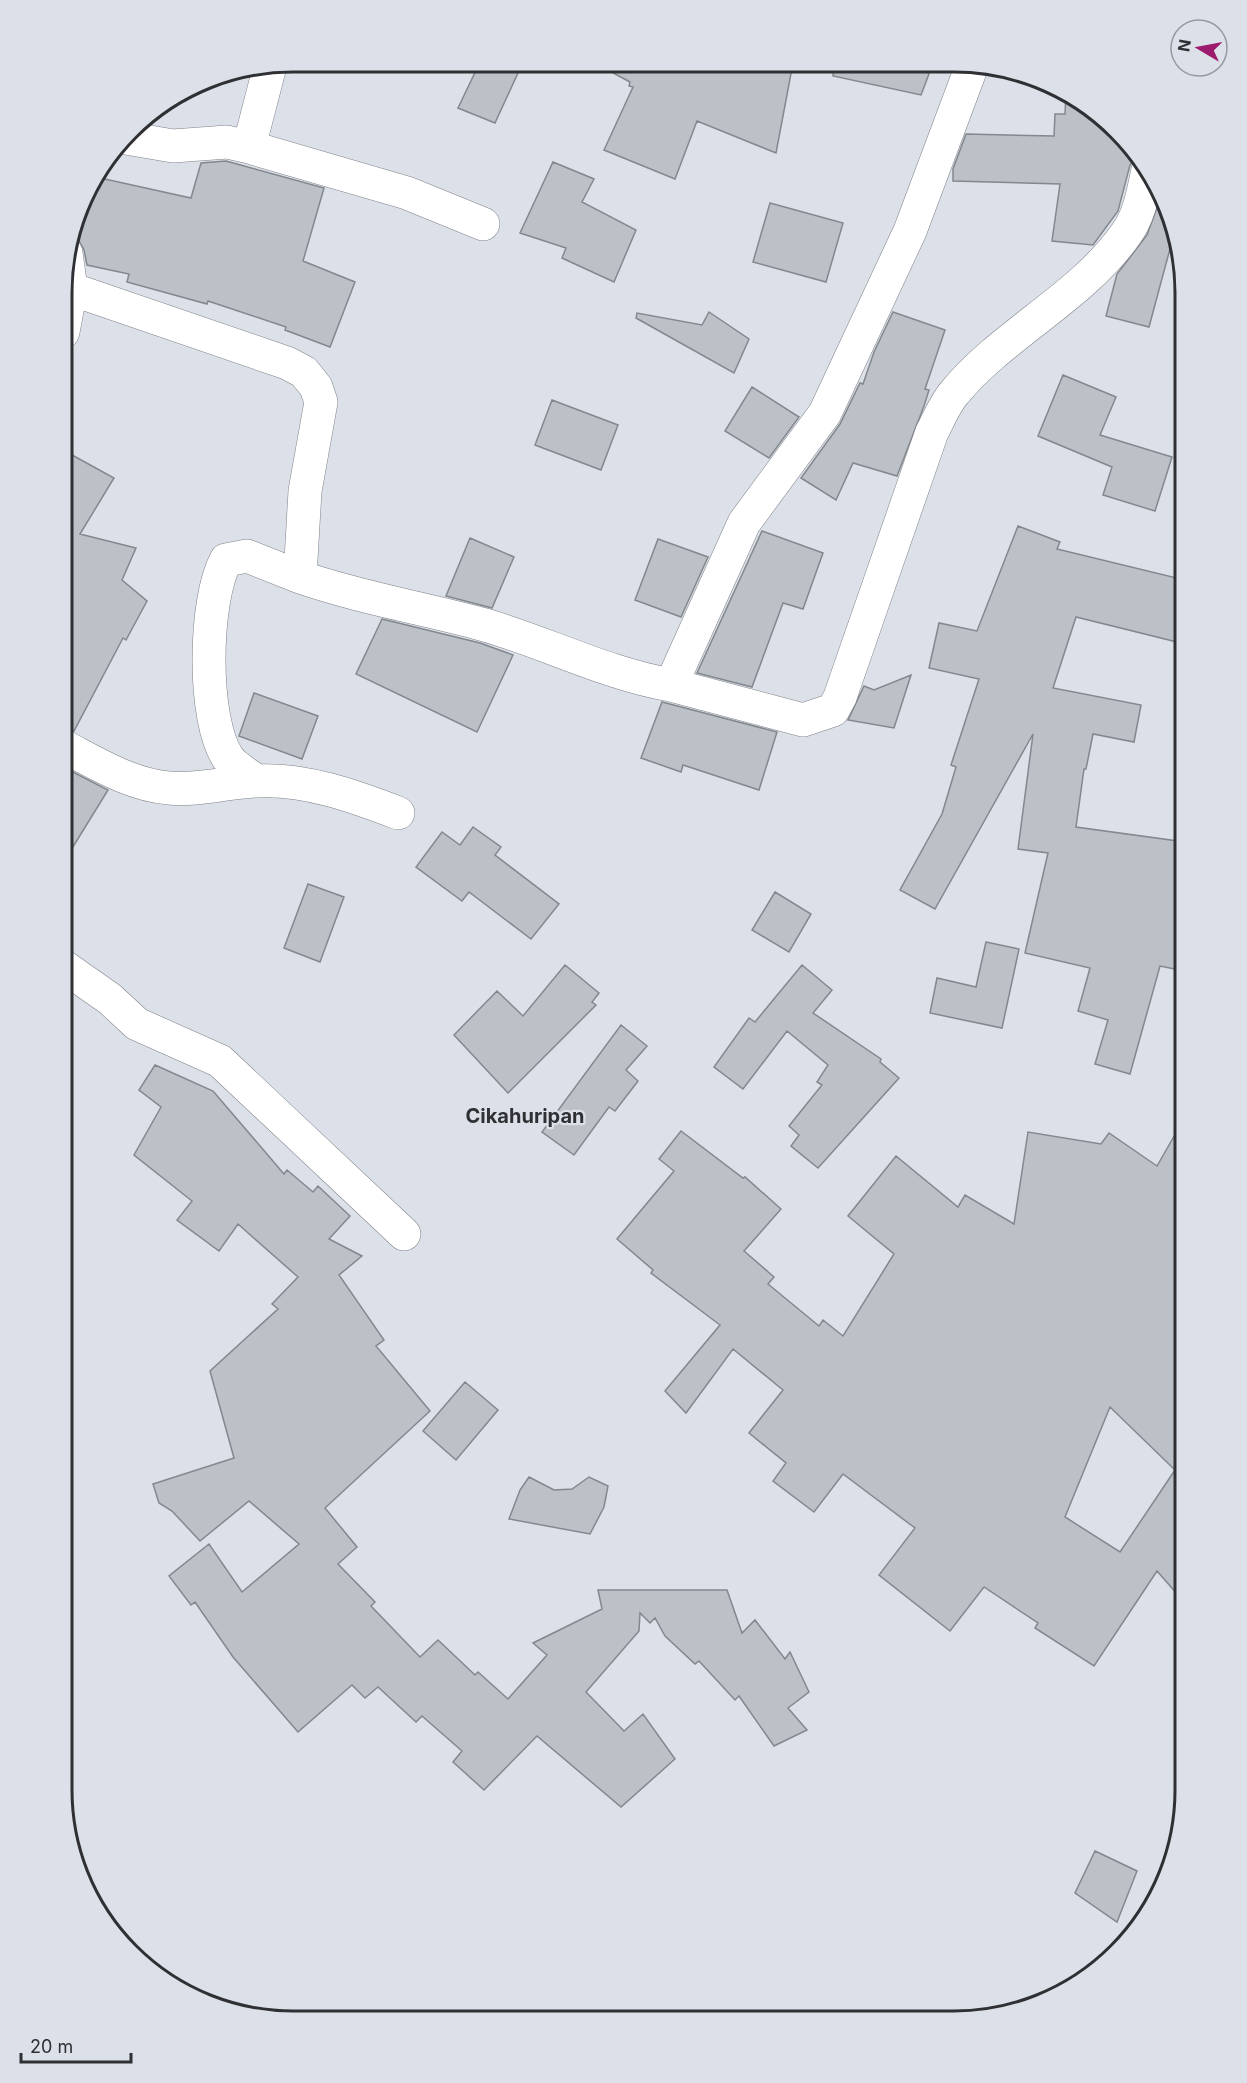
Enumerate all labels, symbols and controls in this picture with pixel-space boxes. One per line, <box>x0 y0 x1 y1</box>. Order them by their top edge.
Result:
north arrow <box>1169 18 1229 78</box>
text: N <box>1173 38 1195 53</box>
district label: Cikahuripan <box>466 1104 584 1128</box>
scale bar <box>21 2026 130 2064</box>
text: 20 m <box>30 2036 73 2057</box>

